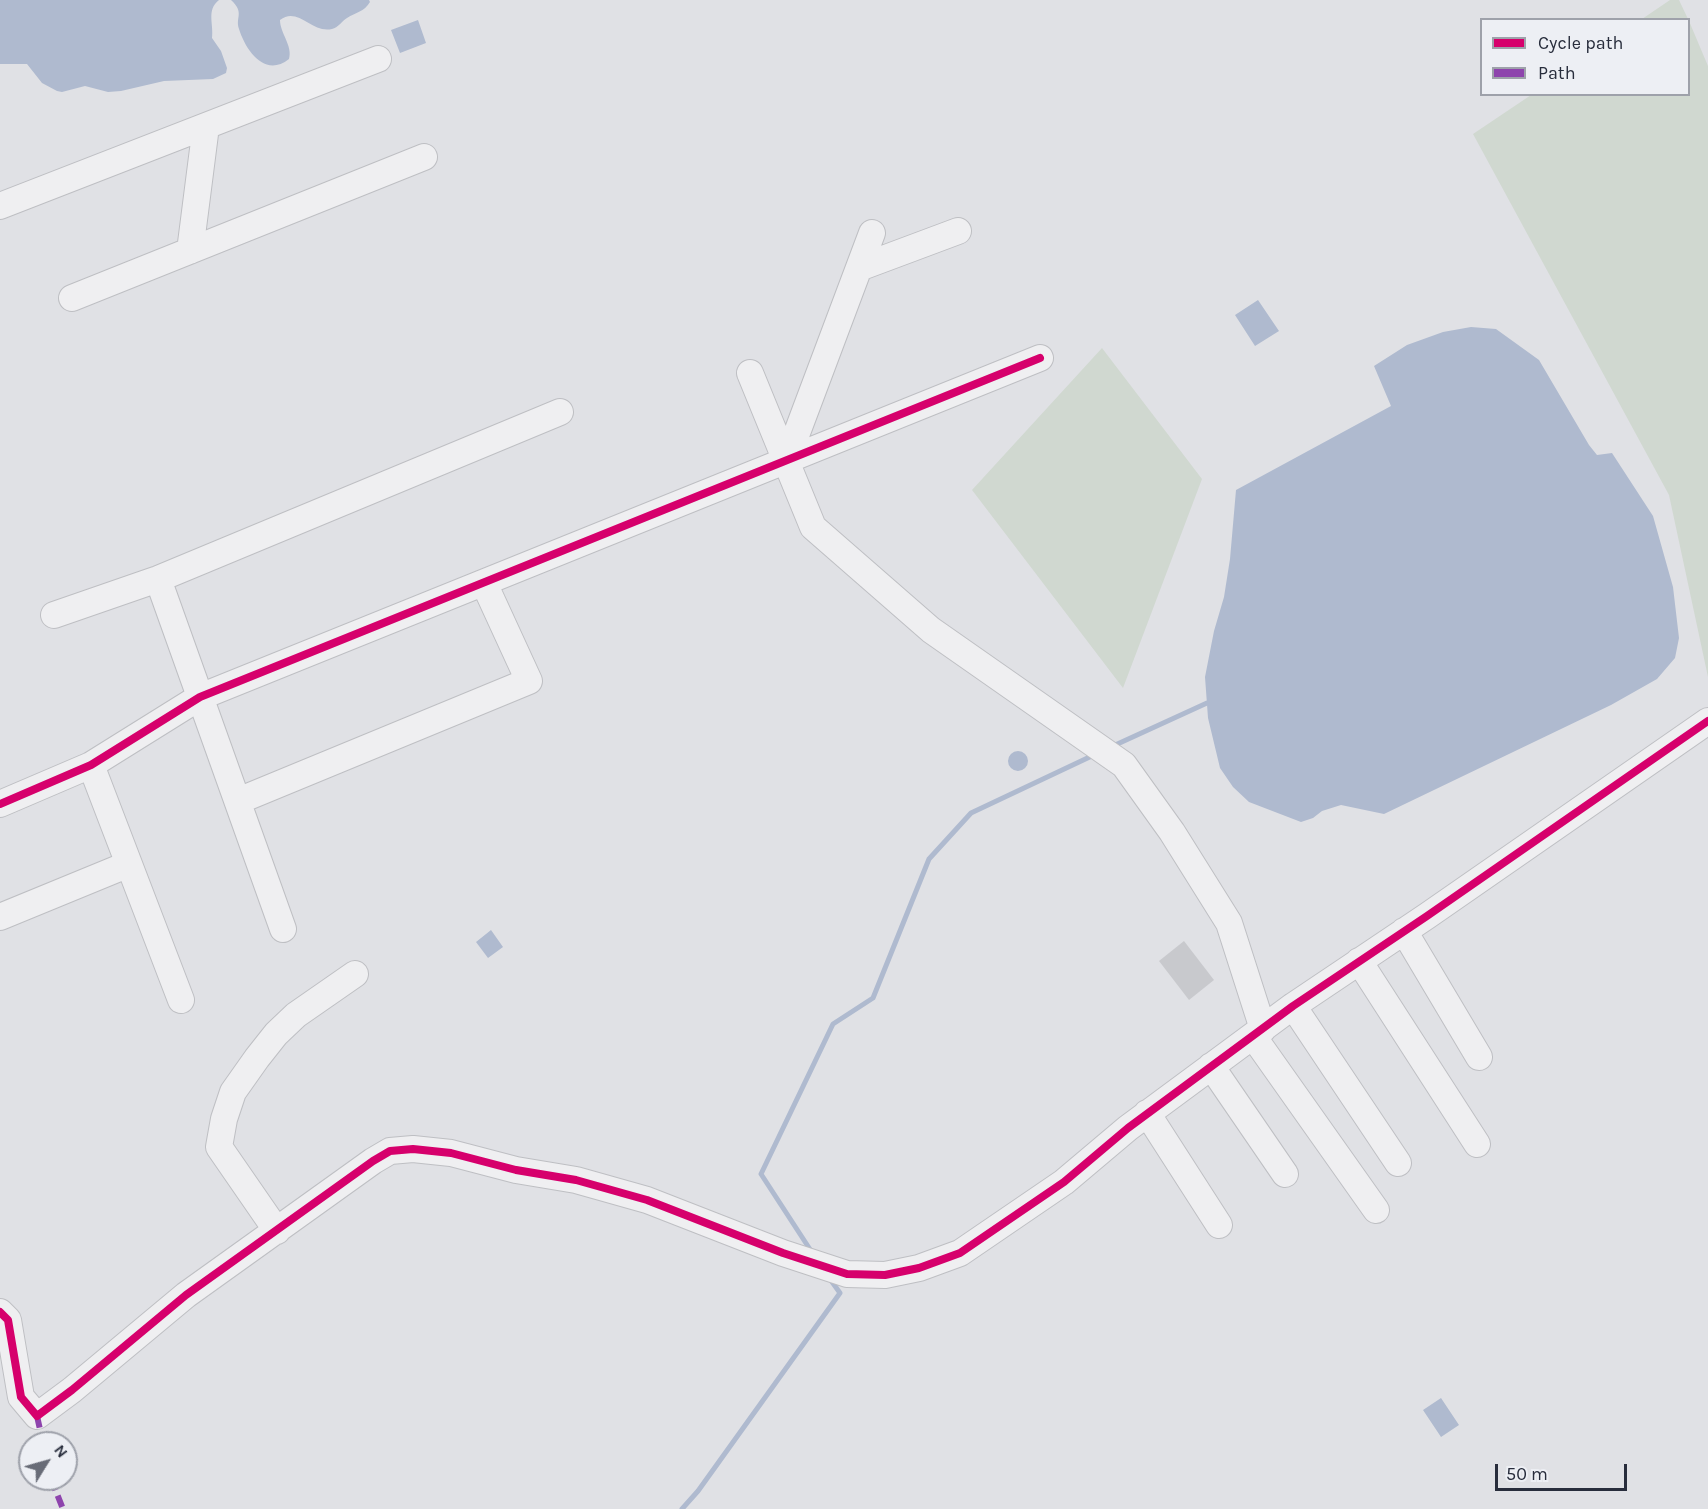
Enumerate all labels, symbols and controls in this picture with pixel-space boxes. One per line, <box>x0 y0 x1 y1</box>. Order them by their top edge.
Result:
legend <box>1480 18 1690 96</box>
text: Cycle path <box>1538 32 1623 54</box>
text: Path <box>1538 62 1576 84</box>
north arrow <box>18 1431 78 1491</box>
text: N <box>50 1441 72 1461</box>
scale bar <box>1498 1452 1630 1490</box>
text: 50 m <box>1506 1463 1548 1485</box>

